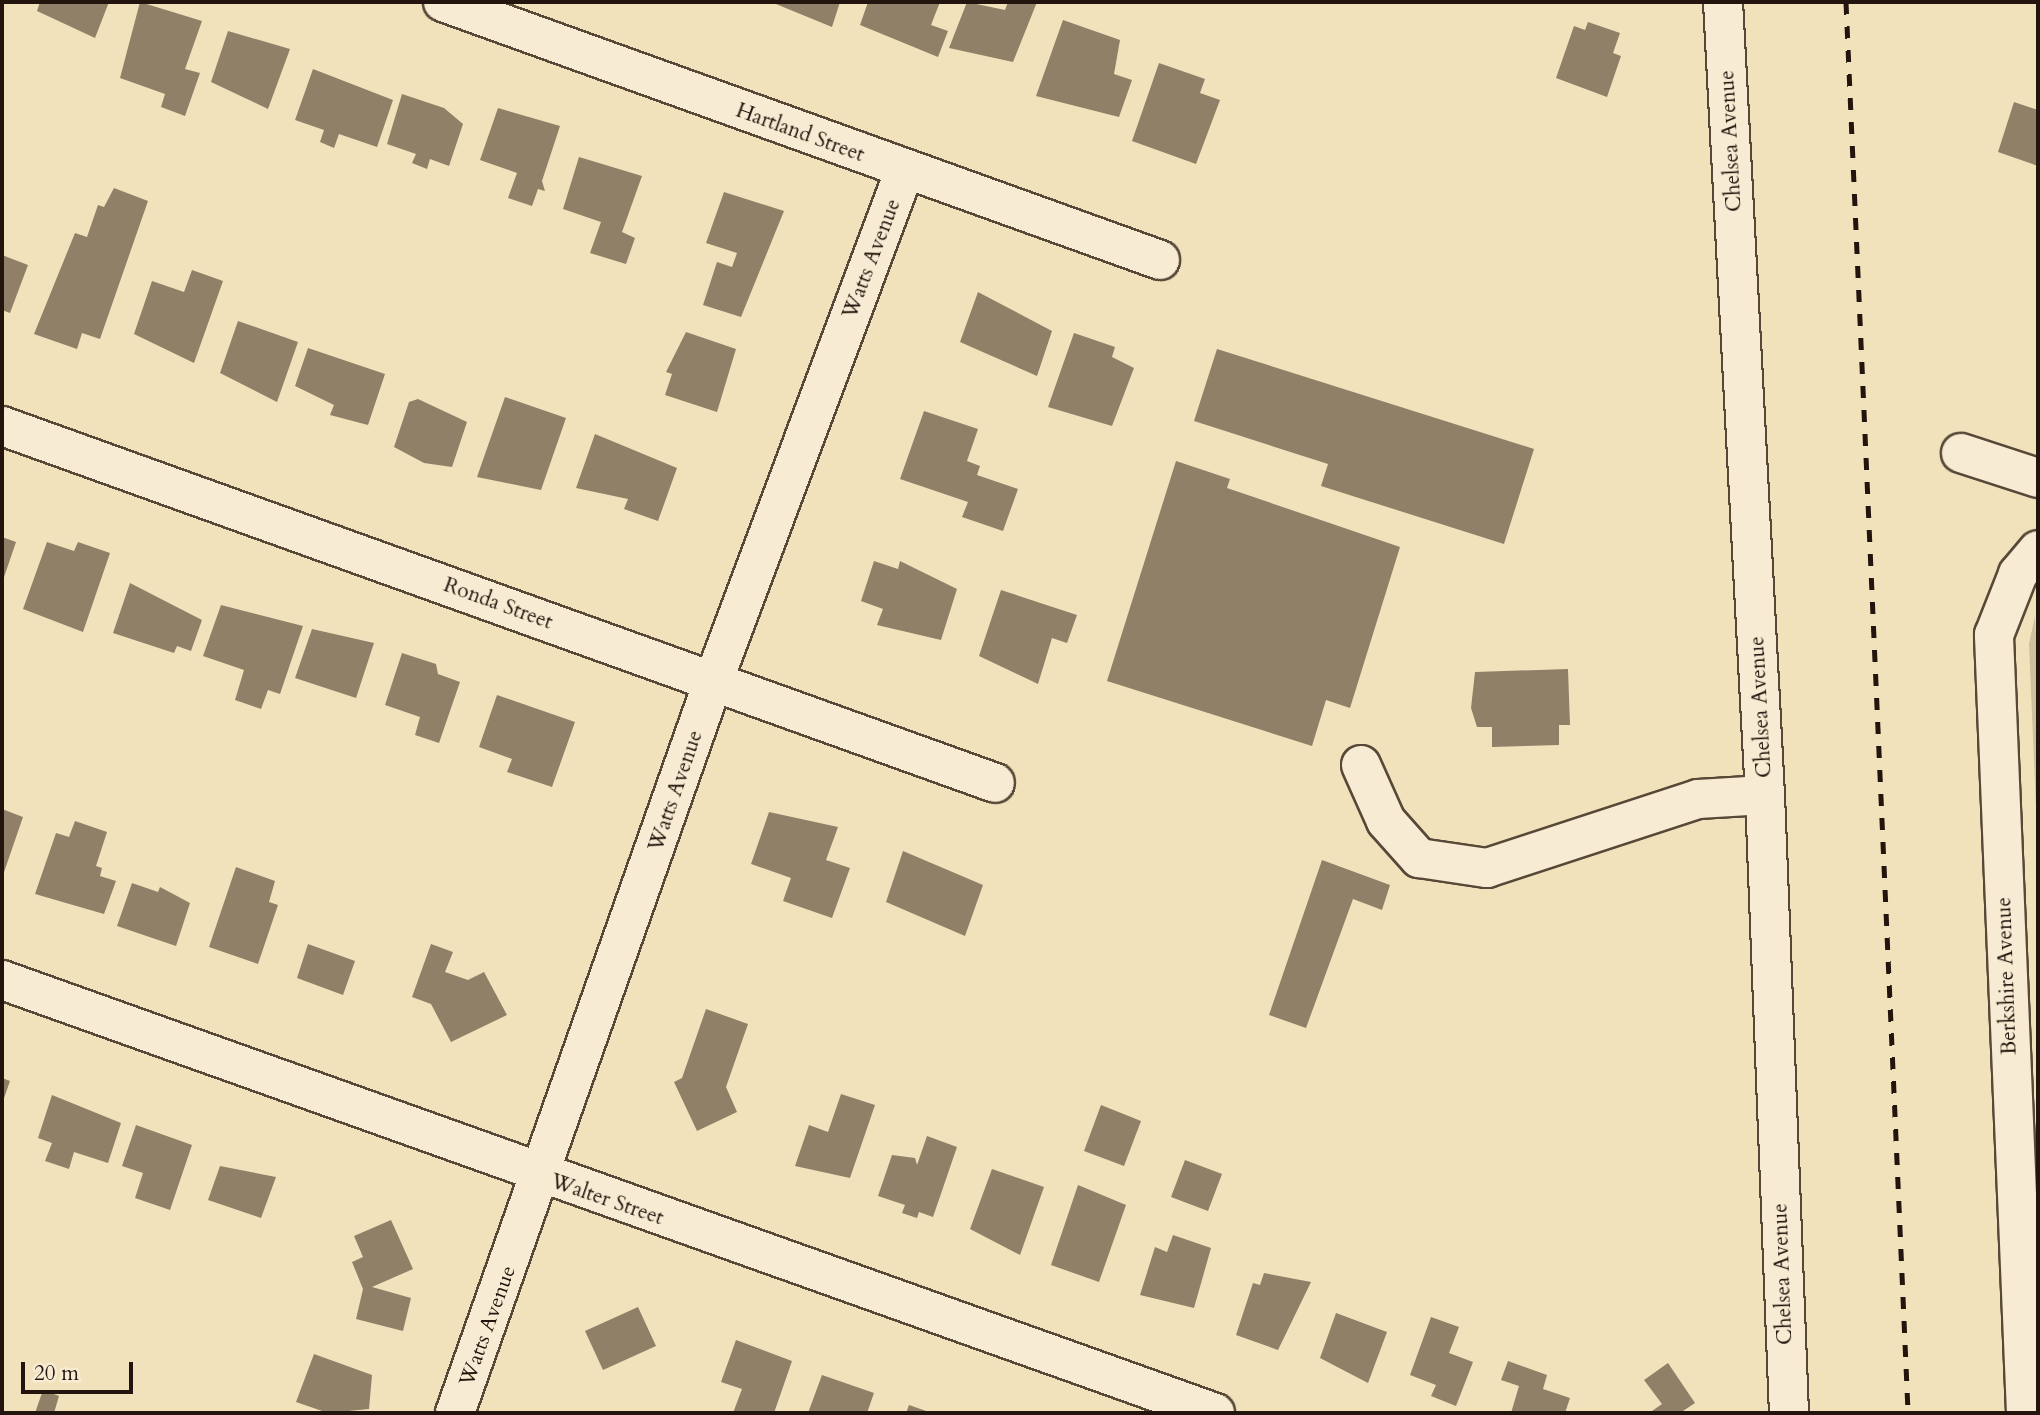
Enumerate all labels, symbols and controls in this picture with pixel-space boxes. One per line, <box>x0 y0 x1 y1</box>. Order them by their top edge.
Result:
street label: Chelsea Avenue <box>1715 70 1747 212</box>
street label: Hartland Street <box>732 98 868 168</box>
street label: Watts Avenue <box>838 196 906 322</box>
street label: Ronda Street <box>440 573 556 635</box>
street label: Chelsea Avenue <box>1745 636 1777 778</box>
street label: Watts Avenue <box>644 727 708 855</box>
street label: Berkshire Avenue <box>1992 897 2022 1055</box>
street label: Walter Street <box>547 1169 667 1231</box>
street label: Chelsea Avenue <box>1768 1203 1798 1345</box>
street label: Watts Avenue <box>455 1262 521 1390</box>
scale bar <box>24 1348 136 1392</box>
text: 20 m <box>34 1359 79 1388</box>

